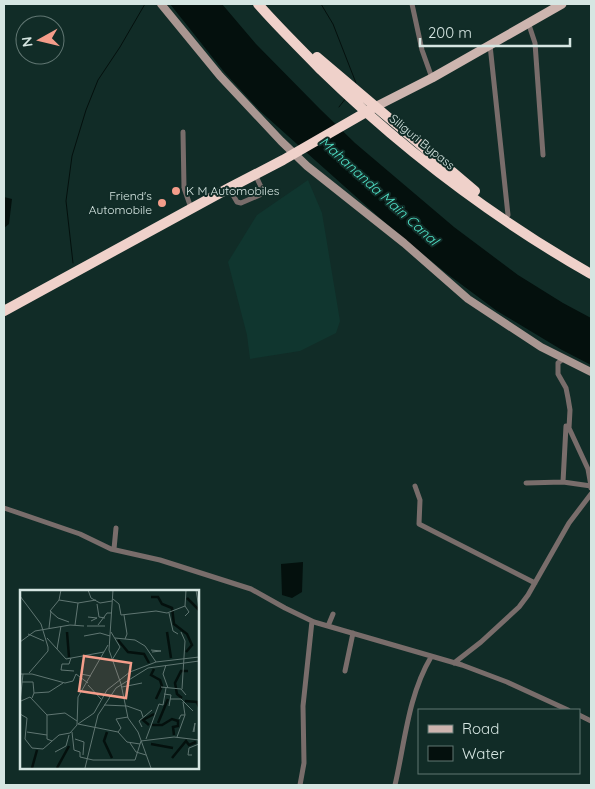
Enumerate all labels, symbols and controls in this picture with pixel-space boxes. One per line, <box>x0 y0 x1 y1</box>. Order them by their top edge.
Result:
north arrow <box>15 15 65 65</box>
scale bar <box>420 15 570 47</box>
text: 200 m <box>428 23 472 42</box>
text: N <box>17 35 37 48</box>
street label: Siliguri Bypass <box>387 111 458 173</box>
water label: Mahananda Main Canal <box>316 133 444 251</box>
place label: K M Automobiles <box>186 183 280 198</box>
marker: K M Automobiles <box>170 185 182 197</box>
place label: Friend's Automobile <box>89 188 152 217</box>
marker: Friend's Automobile <box>156 197 168 209</box>
inset map <box>20 590 199 769</box>
legend <box>418 709 580 774</box>
text: Road <box>462 719 499 738</box>
text: Water <box>462 744 505 763</box>

